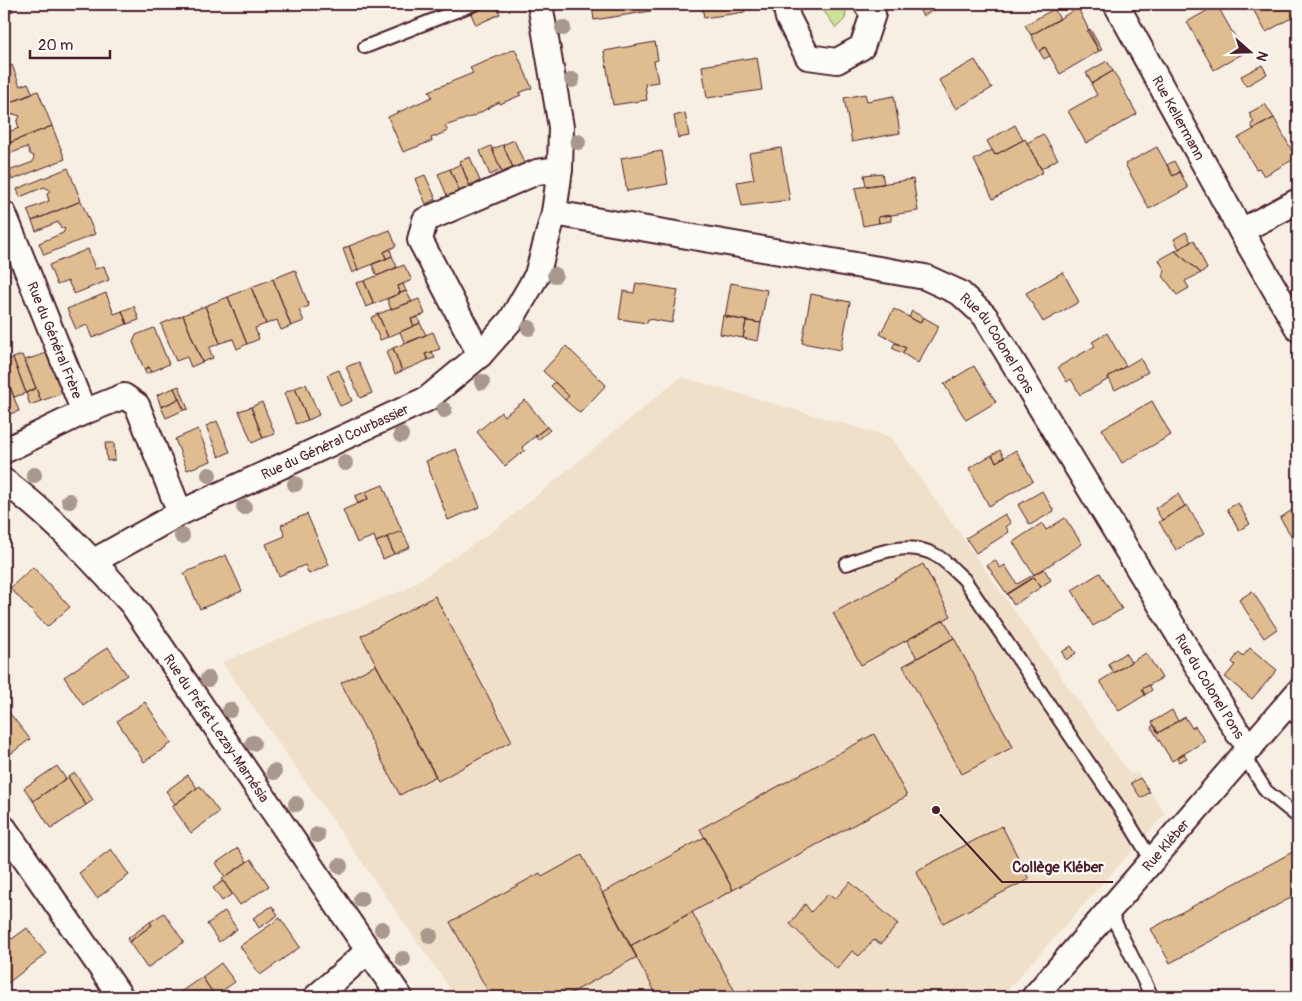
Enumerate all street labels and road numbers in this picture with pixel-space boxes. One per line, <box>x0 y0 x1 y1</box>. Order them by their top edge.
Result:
street label: Rue Kellermann <box>1149 73 1209 163</box>
street label: Rue du Général Frère <box>24 279 86 401</box>
street label: Rue du Colonel Pons <box>957 289 1039 397</box>
street label: Rue du Général Courbassier <box>258 400 411 483</box>
street label: Rue du Colonel Pons <box>1171 631 1248 743</box>
street label: Rue du Préfet Lezay-Marnésia <box>160 651 273 805</box>
street label: Rue Kléber <box>1138 816 1193 874</box>

